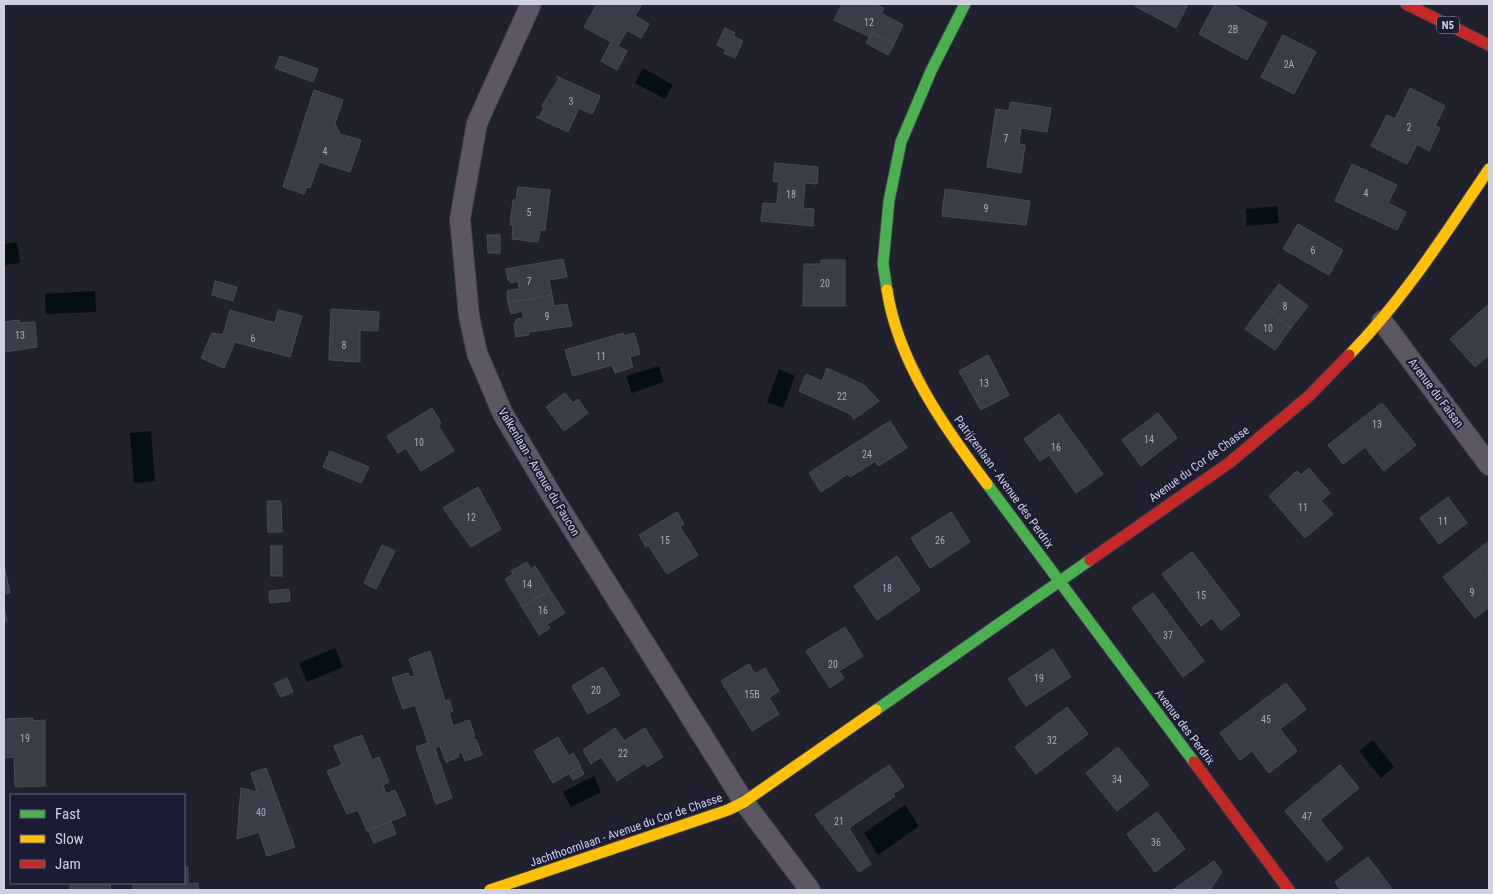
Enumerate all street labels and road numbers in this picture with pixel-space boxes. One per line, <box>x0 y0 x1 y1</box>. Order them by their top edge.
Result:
road number: N5 <box>1437 16 1459 34</box>
street label: Avenue du Faisan <box>1405 356 1467 430</box>
street label: Valkenlaan - Avenue du Faucon <box>495 406 583 539</box>
street label: Patrijzenlaan - Avenue des Perdrix <box>951 413 1057 551</box>
street label: Avenue du Cor de Chasse <box>1146 423 1252 505</box>
street label: Avenue des Perdrix <box>1152 687 1218 767</box>
street label: Jachthoornlaan - Avenue du Cor de Chasse <box>528 790 724 870</box>

